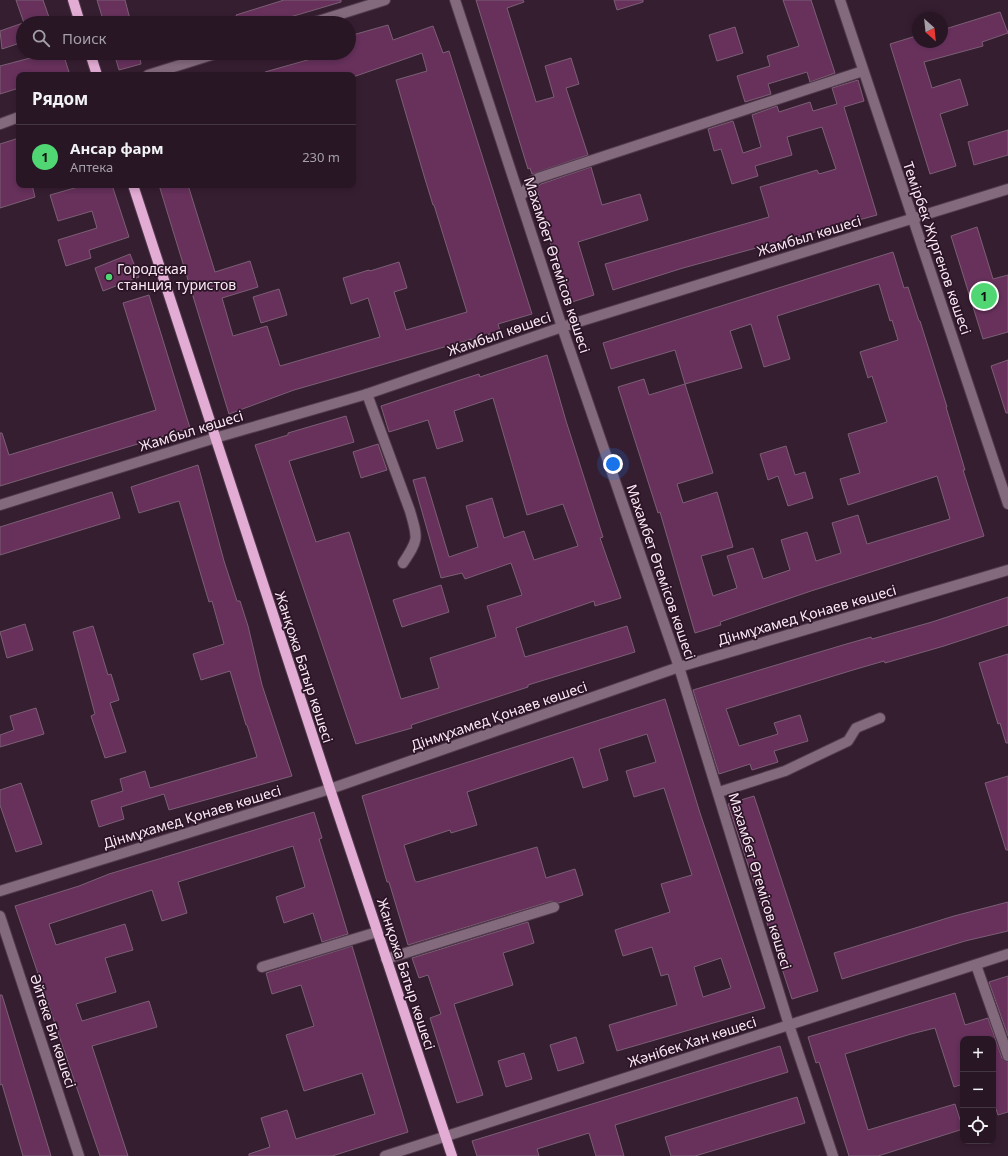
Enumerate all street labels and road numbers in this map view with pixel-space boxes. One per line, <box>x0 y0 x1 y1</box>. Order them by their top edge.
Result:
street label: Темірбек Жүргенов көшесі <box>899 159 976 337</box>
street label: Махамбет Өтемісов көшесі <box>520 174 595 355</box>
street label: Жамбыл көшесі <box>754 211 863 260</box>
street label: Жамбыл көшесі <box>445 307 553 360</box>
street label: Жамбыл көшесі <box>136 406 245 455</box>
street label: Махамбет Өтемісов көшесі <box>623 482 700 662</box>
street label: Дінмұхамед Қонаев көшесі <box>715 580 898 649</box>
street label: Жанқожа Батыр көшесі <box>271 589 338 745</box>
street label: Дінмұхамед Қонаев көшесі <box>408 676 589 755</box>
street label: Дінмұхамед Қонаев көшесі <box>101 780 283 853</box>
street label: Махамбет Өтемісов көшесі <box>724 790 796 972</box>
street label: Жанқожа Батыр көшесі <box>373 896 440 1052</box>
street label: Әйтеке Би көшесі <box>26 971 81 1090</box>
street label: Жәнібек Хан көшесі <box>625 1012 759 1071</box>

